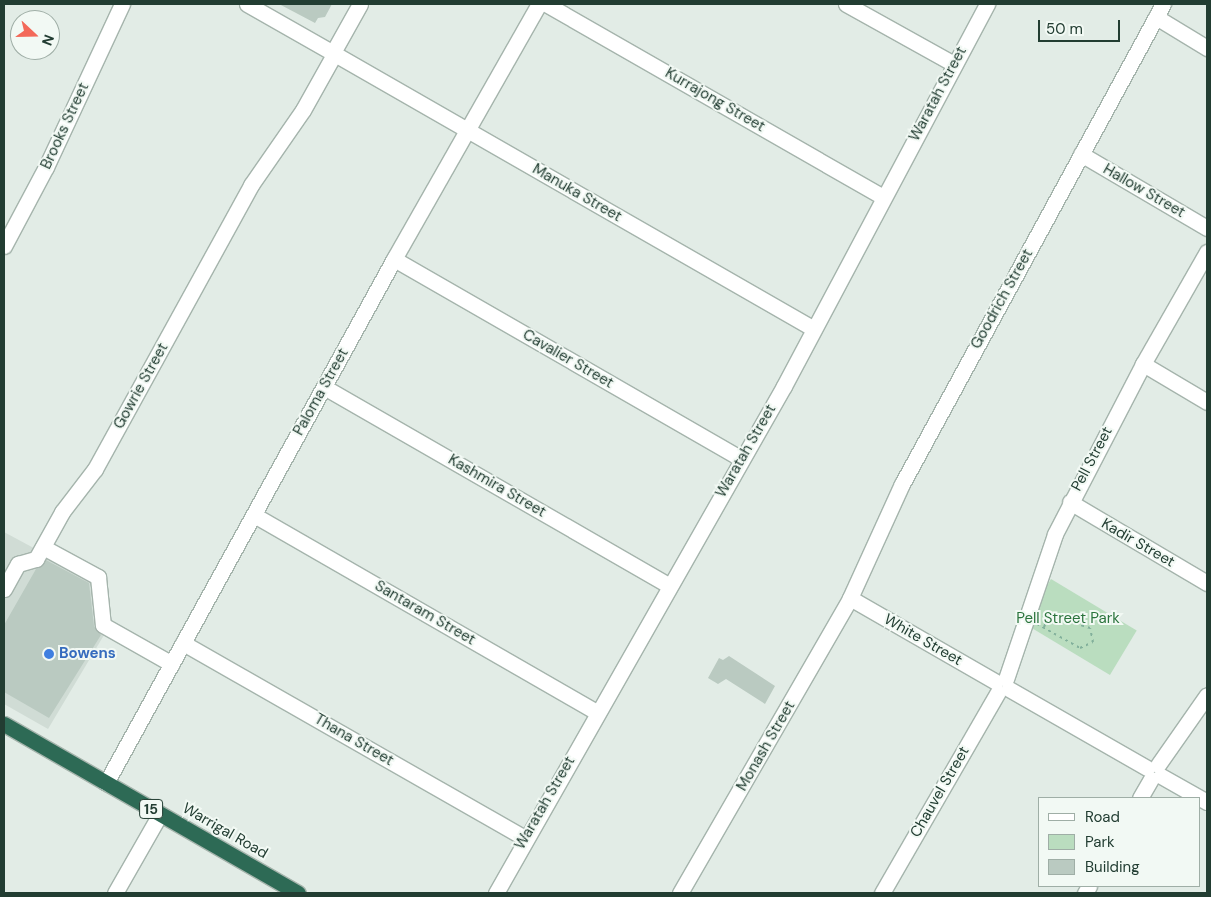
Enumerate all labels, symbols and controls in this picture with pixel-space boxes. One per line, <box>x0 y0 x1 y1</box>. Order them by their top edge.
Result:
north arrow <box>10 10 60 60</box>
scale bar <box>1041 10 1124 42</box>
text: 50 m <box>1046 19 1083 39</box>
text: N <box>38 32 58 48</box>
street label: Waratah Street <box>905 44 971 144</box>
street label: Kurrajong Street <box>662 64 768 136</box>
street label: Brooks Street <box>37 80 93 172</box>
street label: Manuka Street <box>529 160 625 226</box>
street label: Hallow Street <box>1100 160 1188 222</box>
street label: Goodrich Street <box>967 246 1037 352</box>
street label: Cavalier Street <box>519 326 617 392</box>
street label: Gowrie Street <box>110 340 172 432</box>
street label: Paloma Street <box>290 345 352 439</box>
street label: Waratah Street <box>712 401 780 501</box>
street label: Pell Street <box>1068 424 1116 494</box>
street label: Kashmira Street <box>445 451 549 521</box>
street label: Kadir Street <box>1098 515 1178 571</box>
street label: Santaram Street <box>372 577 478 649</box>
street label: White Street <box>881 610 965 670</box>
park label: Pell Street Park <box>1016 610 1120 628</box>
place label: Bowens <box>59 645 116 663</box>
marker: Bowens <box>43 648 55 660</box>
street label: Monash Street <box>733 698 799 794</box>
street label: Thana Street <box>311 710 397 770</box>
street label: Chauvel Street <box>907 743 973 841</box>
street label: Waratah Street <box>511 753 579 853</box>
legend <box>1038 797 1201 887</box>
road number: 15 <box>138 798 164 821</box>
street label: Warrigal Road <box>179 799 271 863</box>
text: Road <box>1085 807 1120 827</box>
text: Park <box>1085 832 1115 852</box>
text: Building <box>1085 857 1140 877</box>

